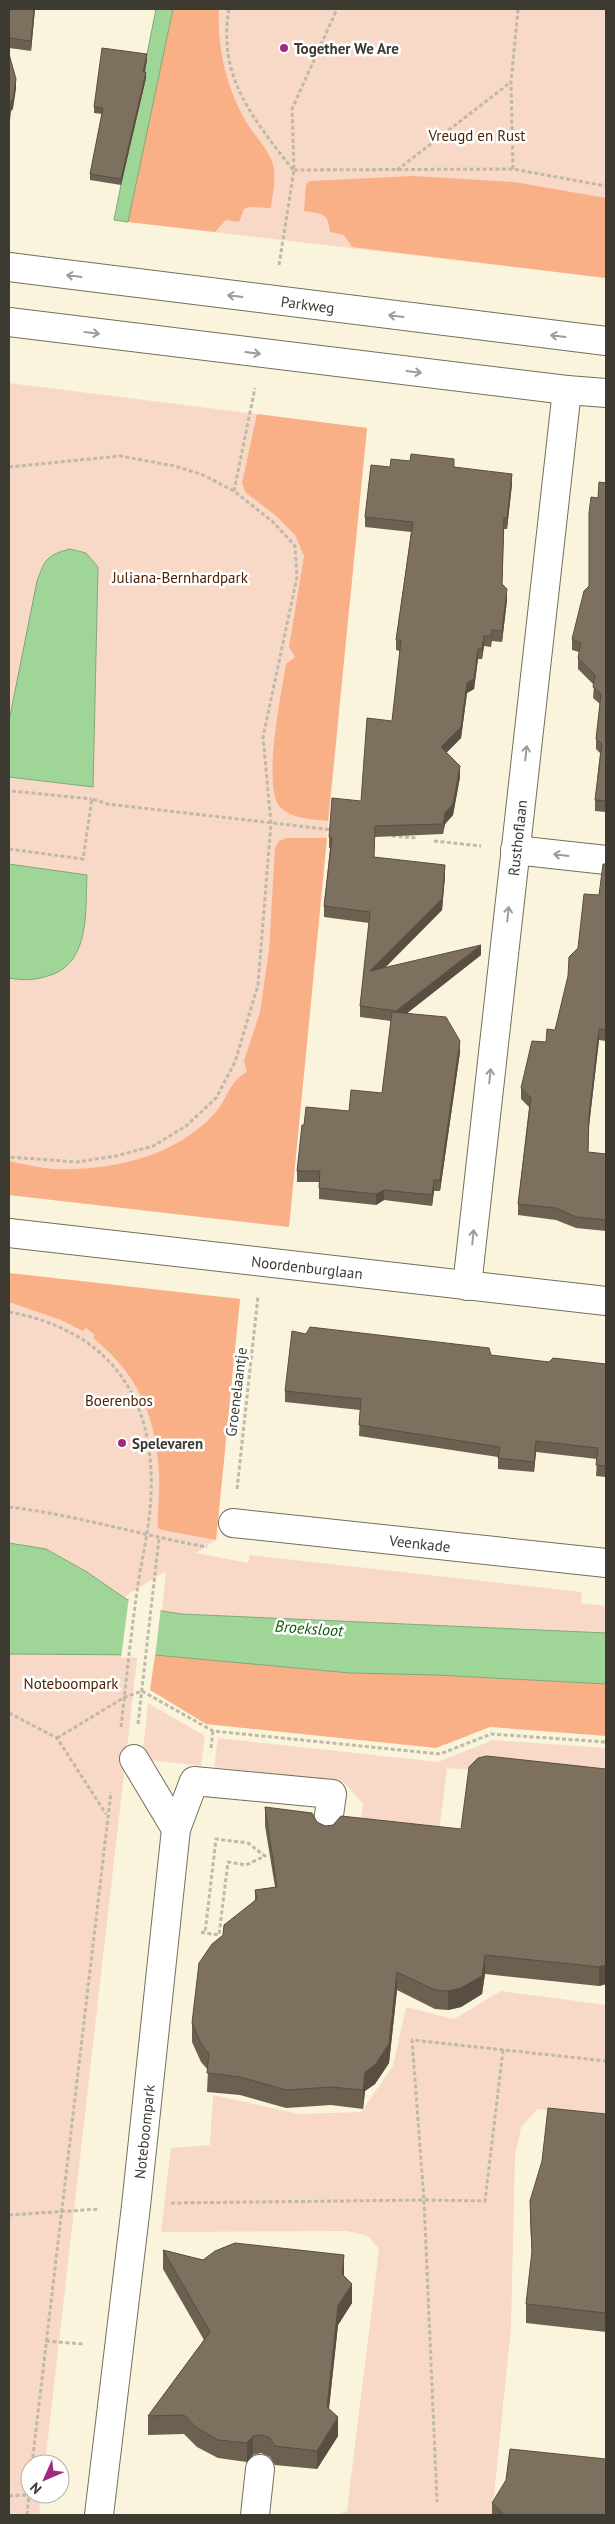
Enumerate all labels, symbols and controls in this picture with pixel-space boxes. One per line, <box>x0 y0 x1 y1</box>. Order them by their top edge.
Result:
place label: Together We Are <box>294 39 399 58</box>
marker: Together We Are <box>278 42 290 54</box>
park label: Vreugd en Rust <box>428 126 525 145</box>
one-way arrow <box>66 271 82 281</box>
one-way arrow <box>228 291 244 301</box>
street label: Parkweg <box>280 291 336 317</box>
one-way arrow <box>389 311 405 321</box>
one-way arrow <box>84 328 100 338</box>
one-way arrow <box>550 331 566 341</box>
one-way arrow <box>245 348 261 358</box>
one-way arrow <box>406 367 422 377</box>
park label: Juliana-Bernhardpark <box>111 568 249 587</box>
one-way arrow <box>521 745 531 761</box>
street label: Rusthoflaan <box>503 799 531 877</box>
one-way arrow <box>553 850 569 860</box>
one-way arrow <box>503 906 513 922</box>
one-way arrow <box>485 1068 495 1084</box>
one-way arrow <box>468 1229 478 1245</box>
street label: Noordenburglaan <box>250 1251 364 1283</box>
street label: Groenelaantje <box>221 1346 251 1438</box>
park label: Boerenbos <box>85 1391 153 1410</box>
place label: Spelevaren <box>132 1434 203 1453</box>
marker: Spelevaren <box>116 1437 128 1449</box>
street label: Veenkade <box>387 1530 451 1556</box>
water label: Broeksloot <box>274 1616 345 1640</box>
park label: Noteboompark <box>24 1674 119 1693</box>
street label: Noteboompark <box>129 2083 158 2180</box>
north arrow <box>20 2454 70 2504</box>
text: N <box>26 2479 45 2498</box>

